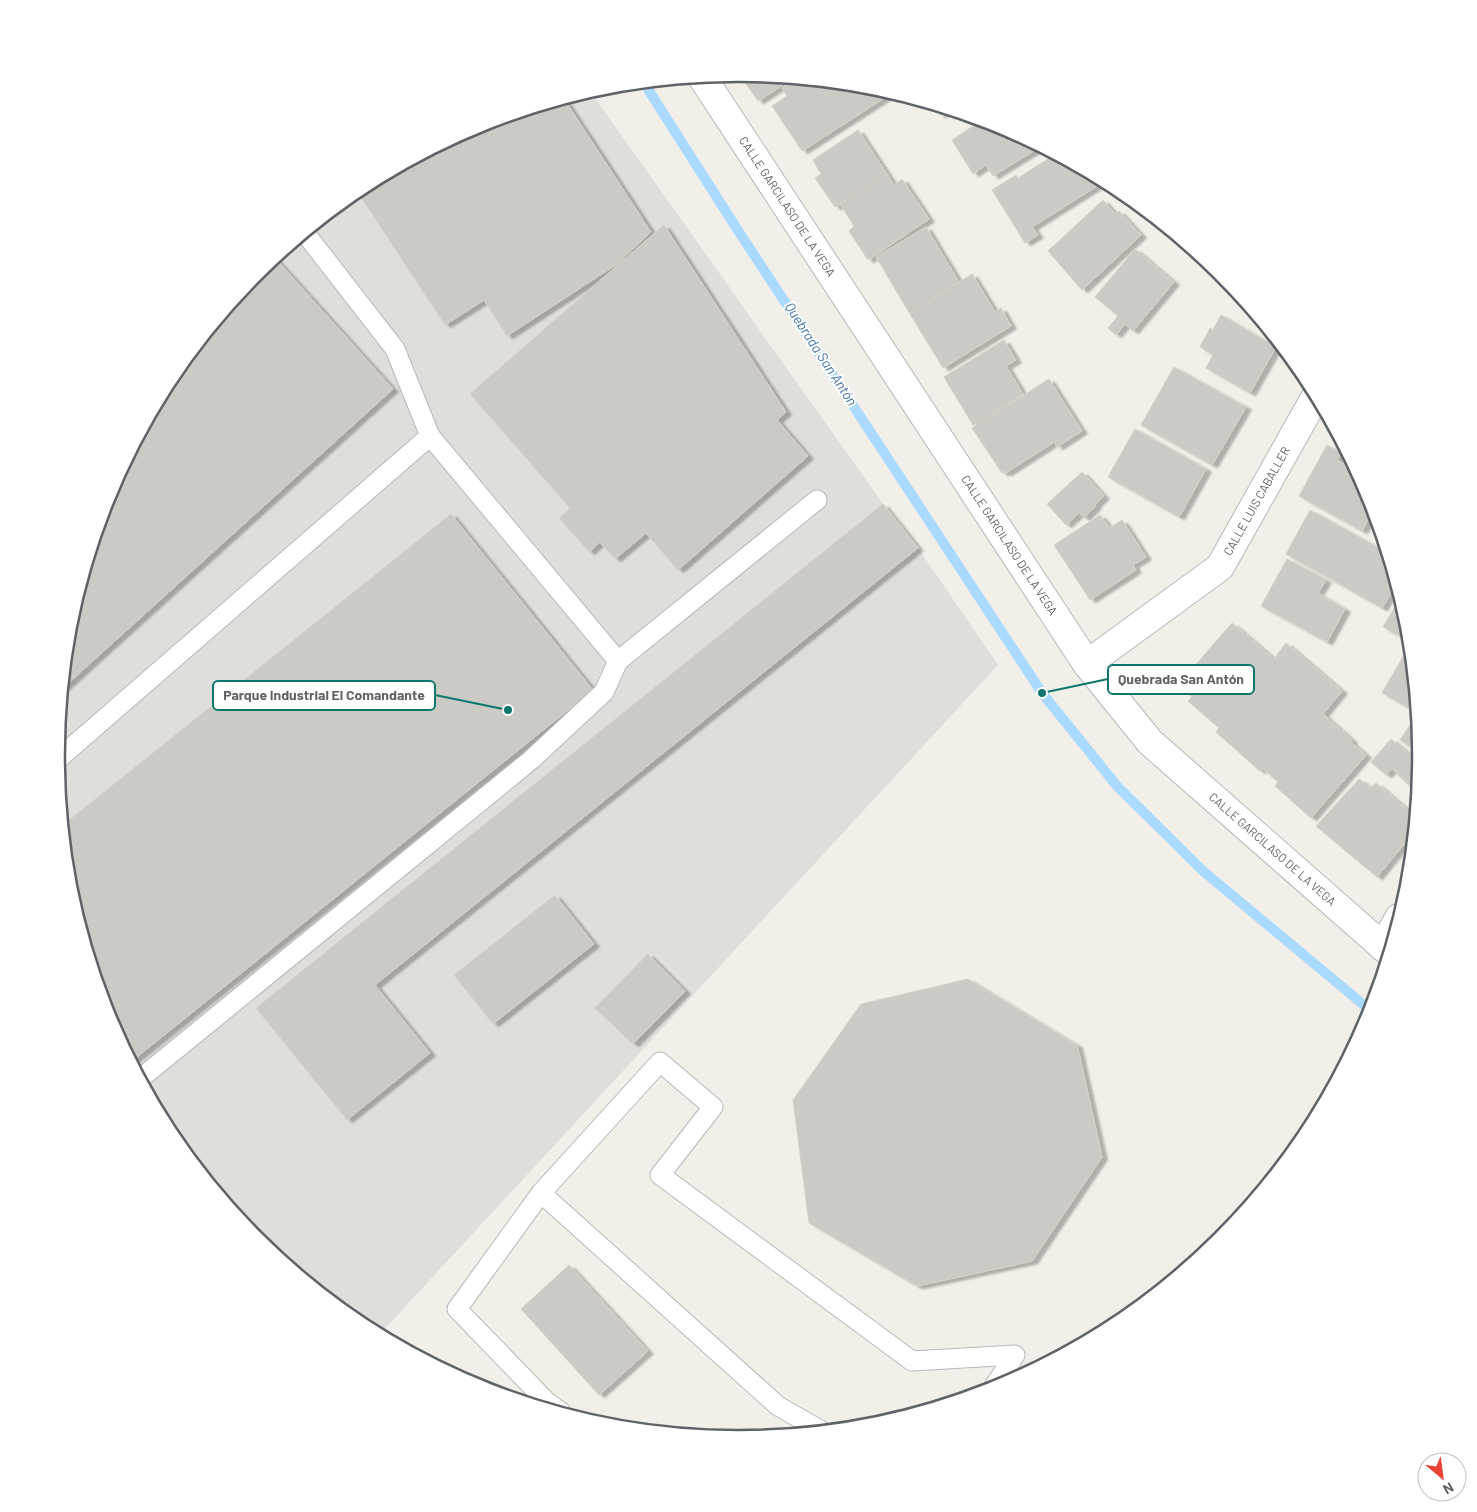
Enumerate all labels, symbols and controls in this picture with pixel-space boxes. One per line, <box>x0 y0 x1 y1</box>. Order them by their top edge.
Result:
street label: CALLE GARCILASO DE LA VEGA <box>737 134 839 279</box>
water label: Quebrada San Antón <box>782 299 861 409</box>
street label: CALLE LUIS CABALLER <box>1220 444 1292 558</box>
street label: CALLE GARCILASO DE LA VEGA <box>959 472 1061 617</box>
callout: Quebrada San Antón <box>1108 665 1254 694</box>
text: Quebrada San Antón <box>1118 670 1244 687</box>
callout: Parque Industrial El Comandante <box>213 681 435 710</box>
text: Parque Industrial El Comandante <box>223 686 425 703</box>
street label: CALLE GARCILASO DE LA VEGA <box>1207 789 1339 908</box>
north arrow <box>1417 1452 1467 1502</box>
text: N <box>1440 1479 1457 1498</box>

